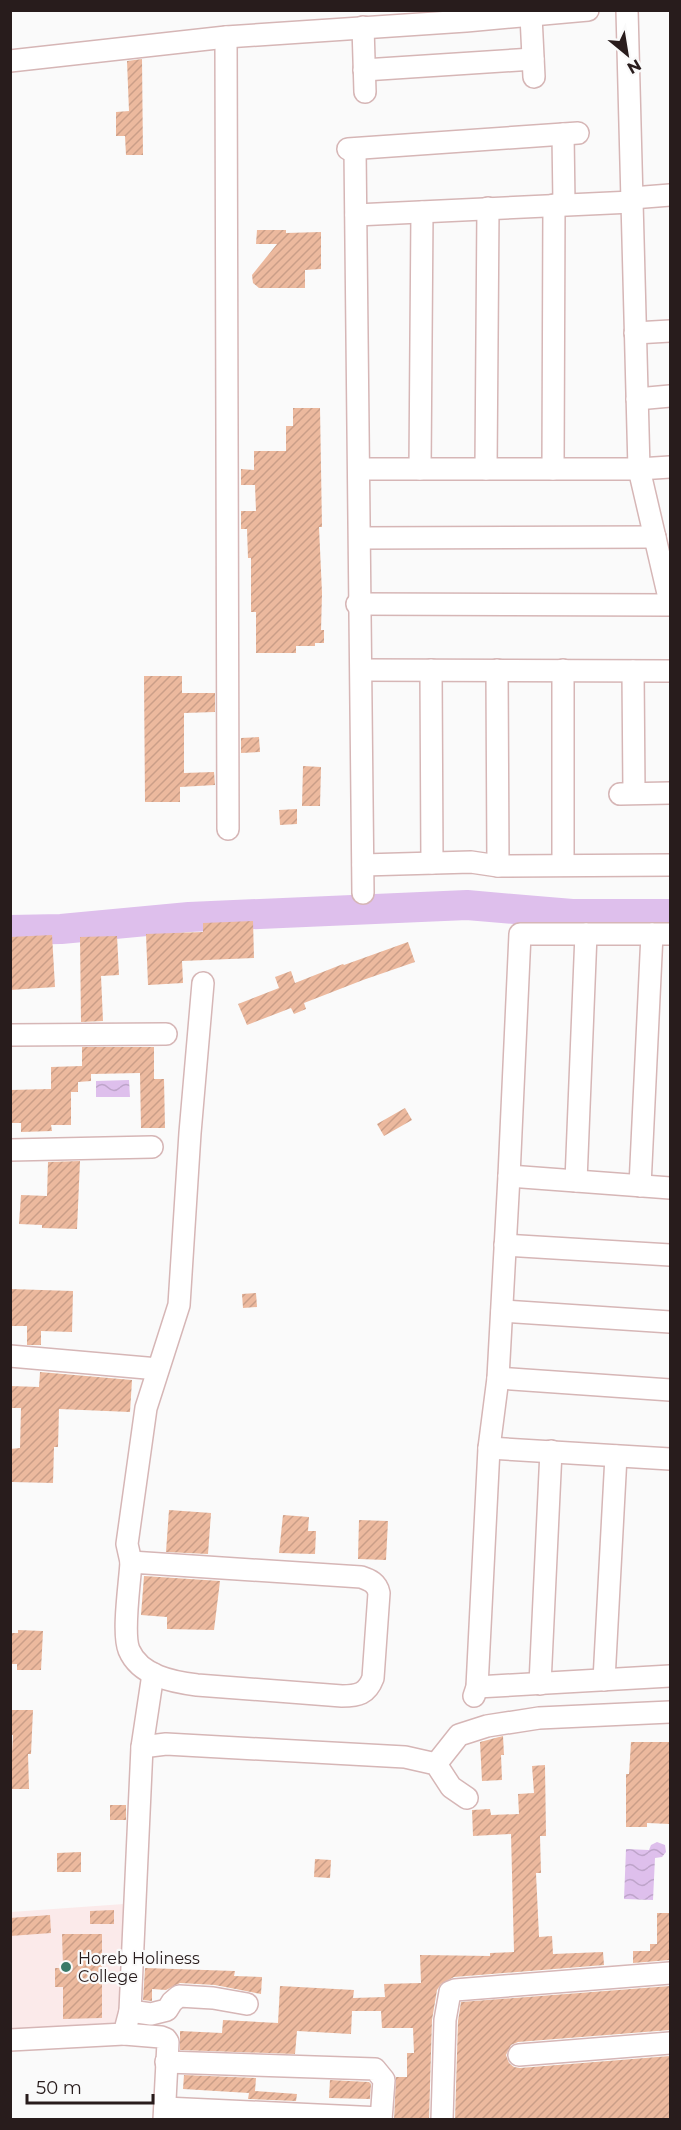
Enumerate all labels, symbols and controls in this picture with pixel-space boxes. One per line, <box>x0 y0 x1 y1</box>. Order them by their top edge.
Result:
north arrow <box>597 24 657 84</box>
text: N <box>624 55 645 78</box>
place label: Horeb Holiness College <box>78 1949 200 1986</box>
marker: Horeb Holiness College <box>59 1960 73 1974</box>
scale bar <box>27 2067 153 2105</box>
text: 50 m <box>36 2077 82 2099</box>

